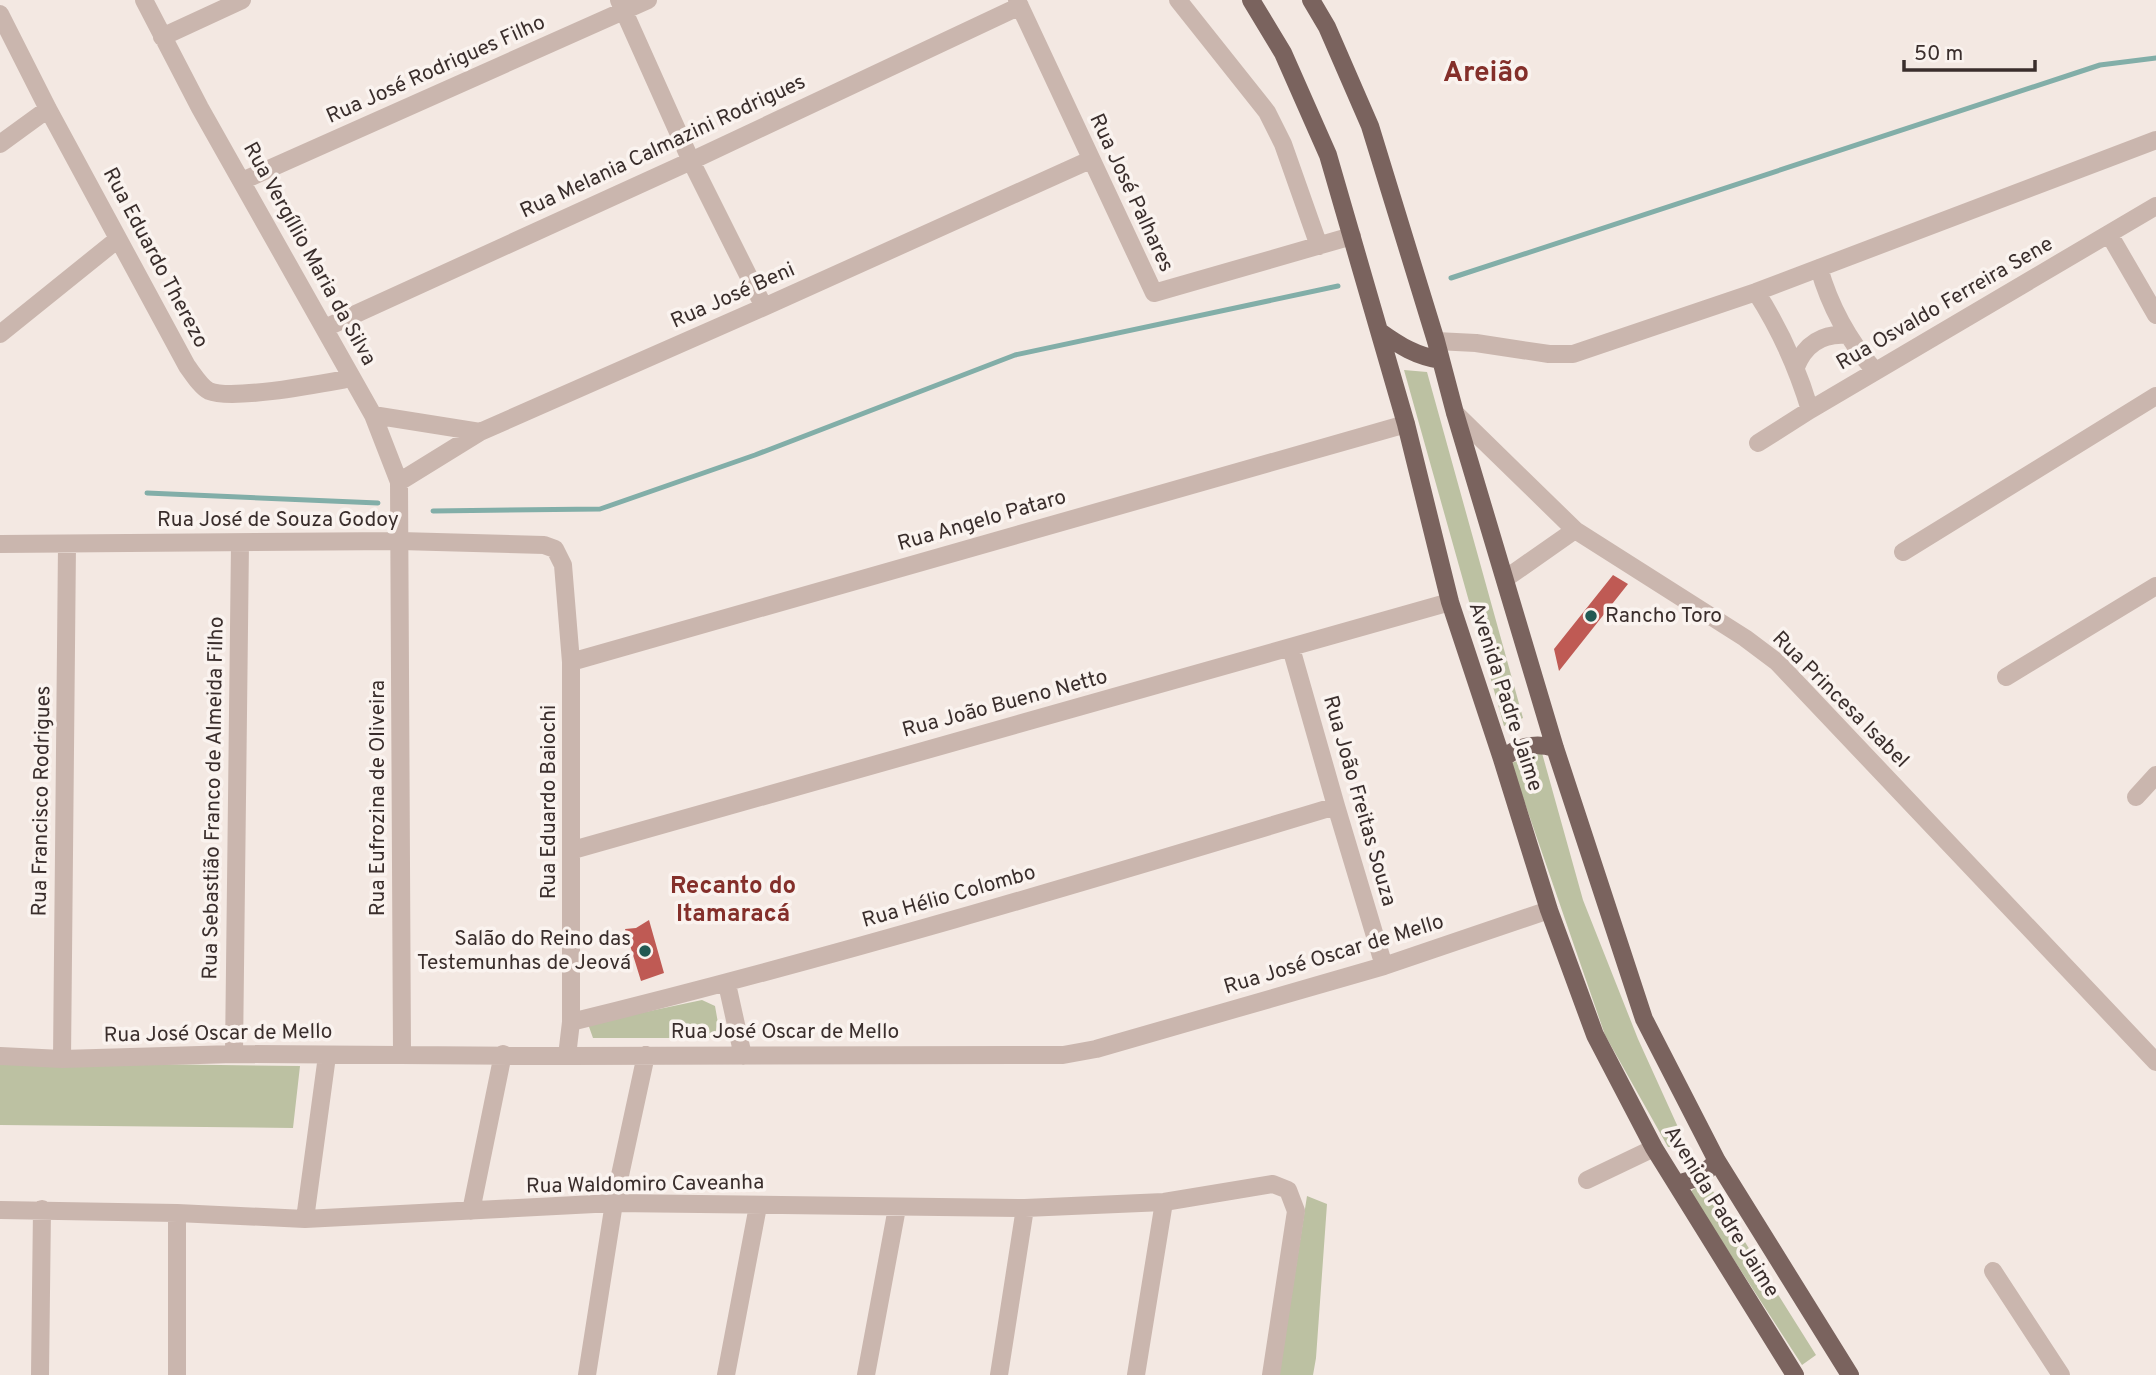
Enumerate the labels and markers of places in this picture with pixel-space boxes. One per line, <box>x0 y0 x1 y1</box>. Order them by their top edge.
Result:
place label: Rancho Toro <box>1605 603 1722 630</box>
marker: Rancho Toro <box>1583 608 1599 624</box>
place label: Salão do Reino das Testemunhas de Jeová <box>417 926 631 977</box>
marker: Salão do Reino das Testemunhas de Jeová <box>637 943 653 959</box>

